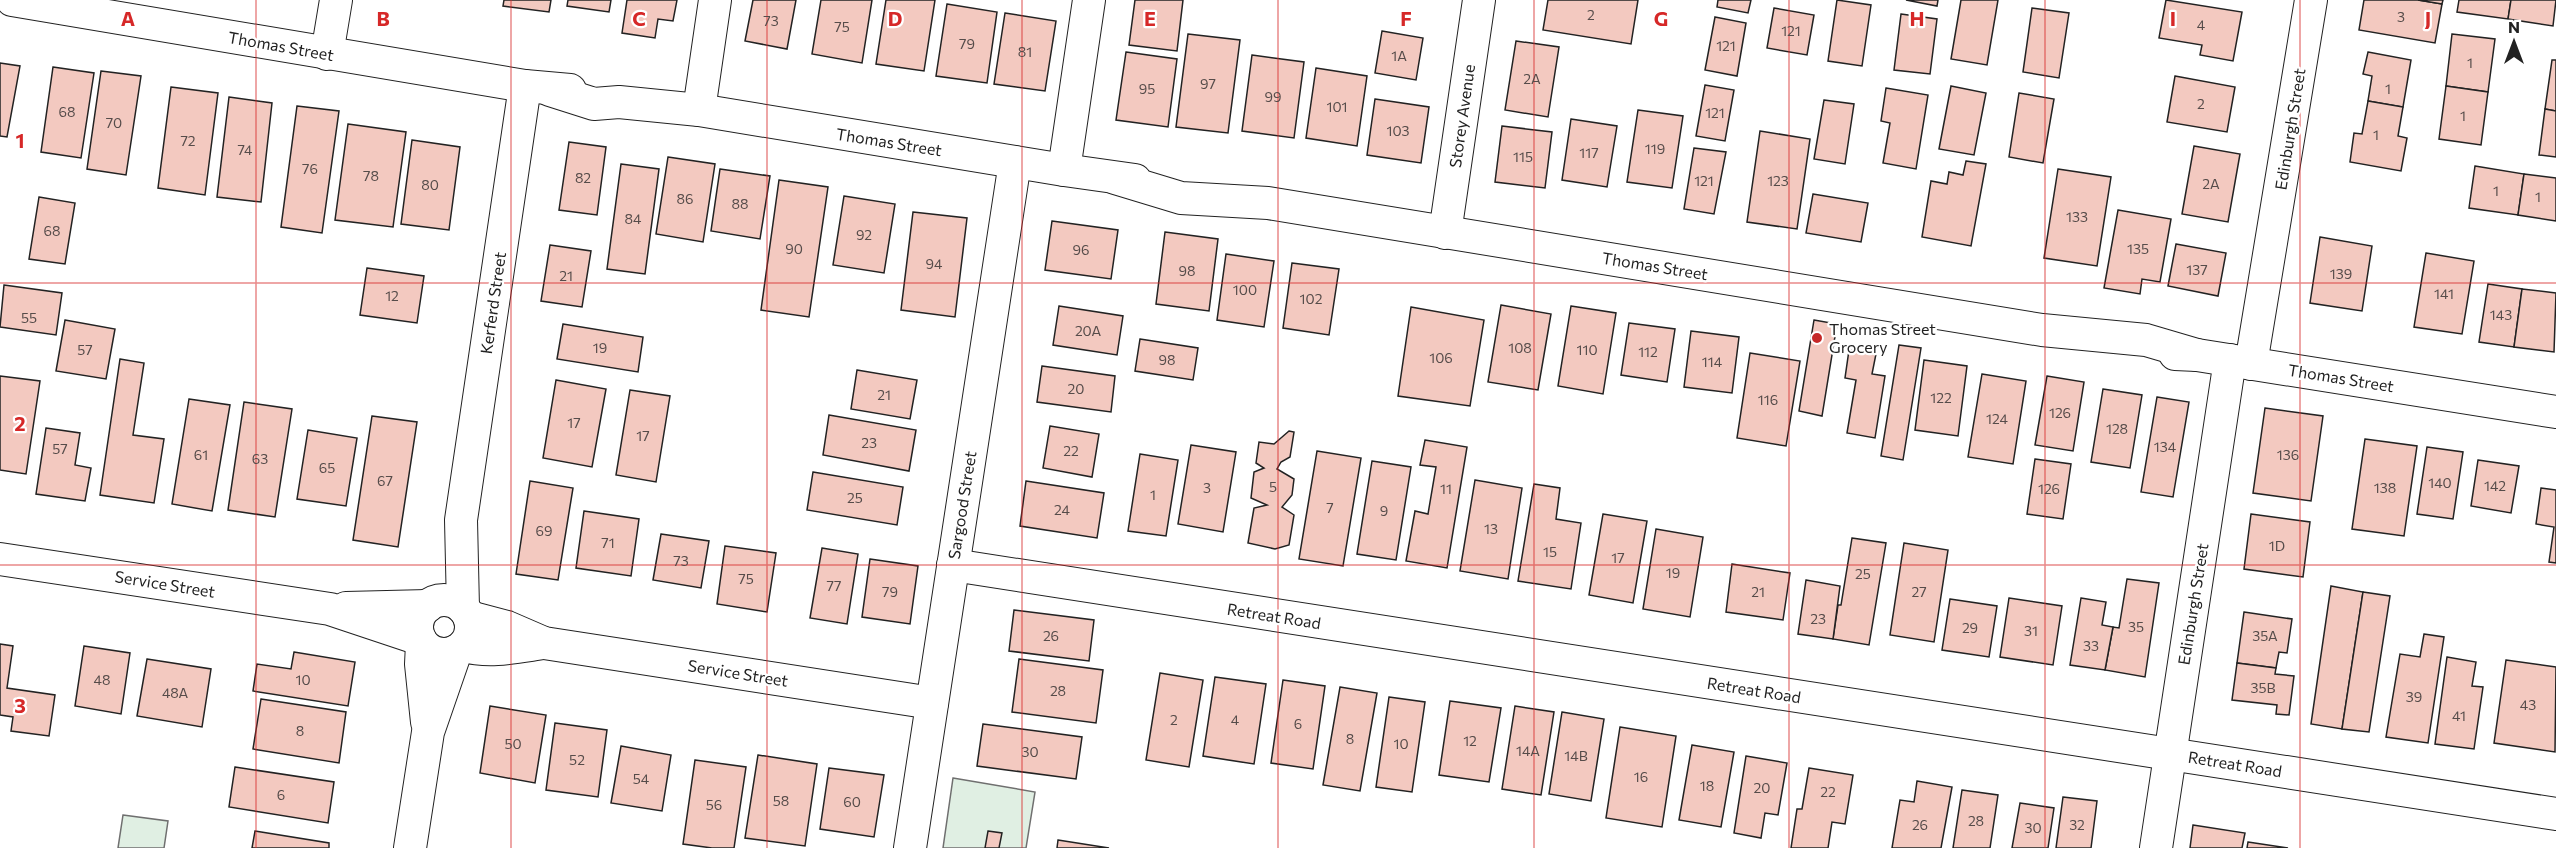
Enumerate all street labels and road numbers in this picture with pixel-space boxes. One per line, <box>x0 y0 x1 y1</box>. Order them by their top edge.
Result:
street label: Thomas Street <box>227 27 336 64</box>
street label: Storey Avenue <box>1445 63 1478 169</box>
street label: Edinburgh Street <box>2271 66 2309 191</box>
street label: Thomas Street <box>835 124 944 159</box>
street label: Thomas Street <box>1601 248 1710 283</box>
street label: Kerferd Street <box>476 250 509 355</box>
street label: Thomas Street <box>2287 360 2396 395</box>
street label: Sargood Street <box>944 449 980 560</box>
street label: Edinburgh Street <box>2174 541 2212 666</box>
street label: Service Street <box>114 566 217 601</box>
street label: Retreat Road <box>1226 599 1322 632</box>
street label: Service Street <box>687 655 790 690</box>
street label: Retreat Road <box>1706 673 1802 706</box>
street label: Retreat Road <box>2187 747 2283 780</box>

